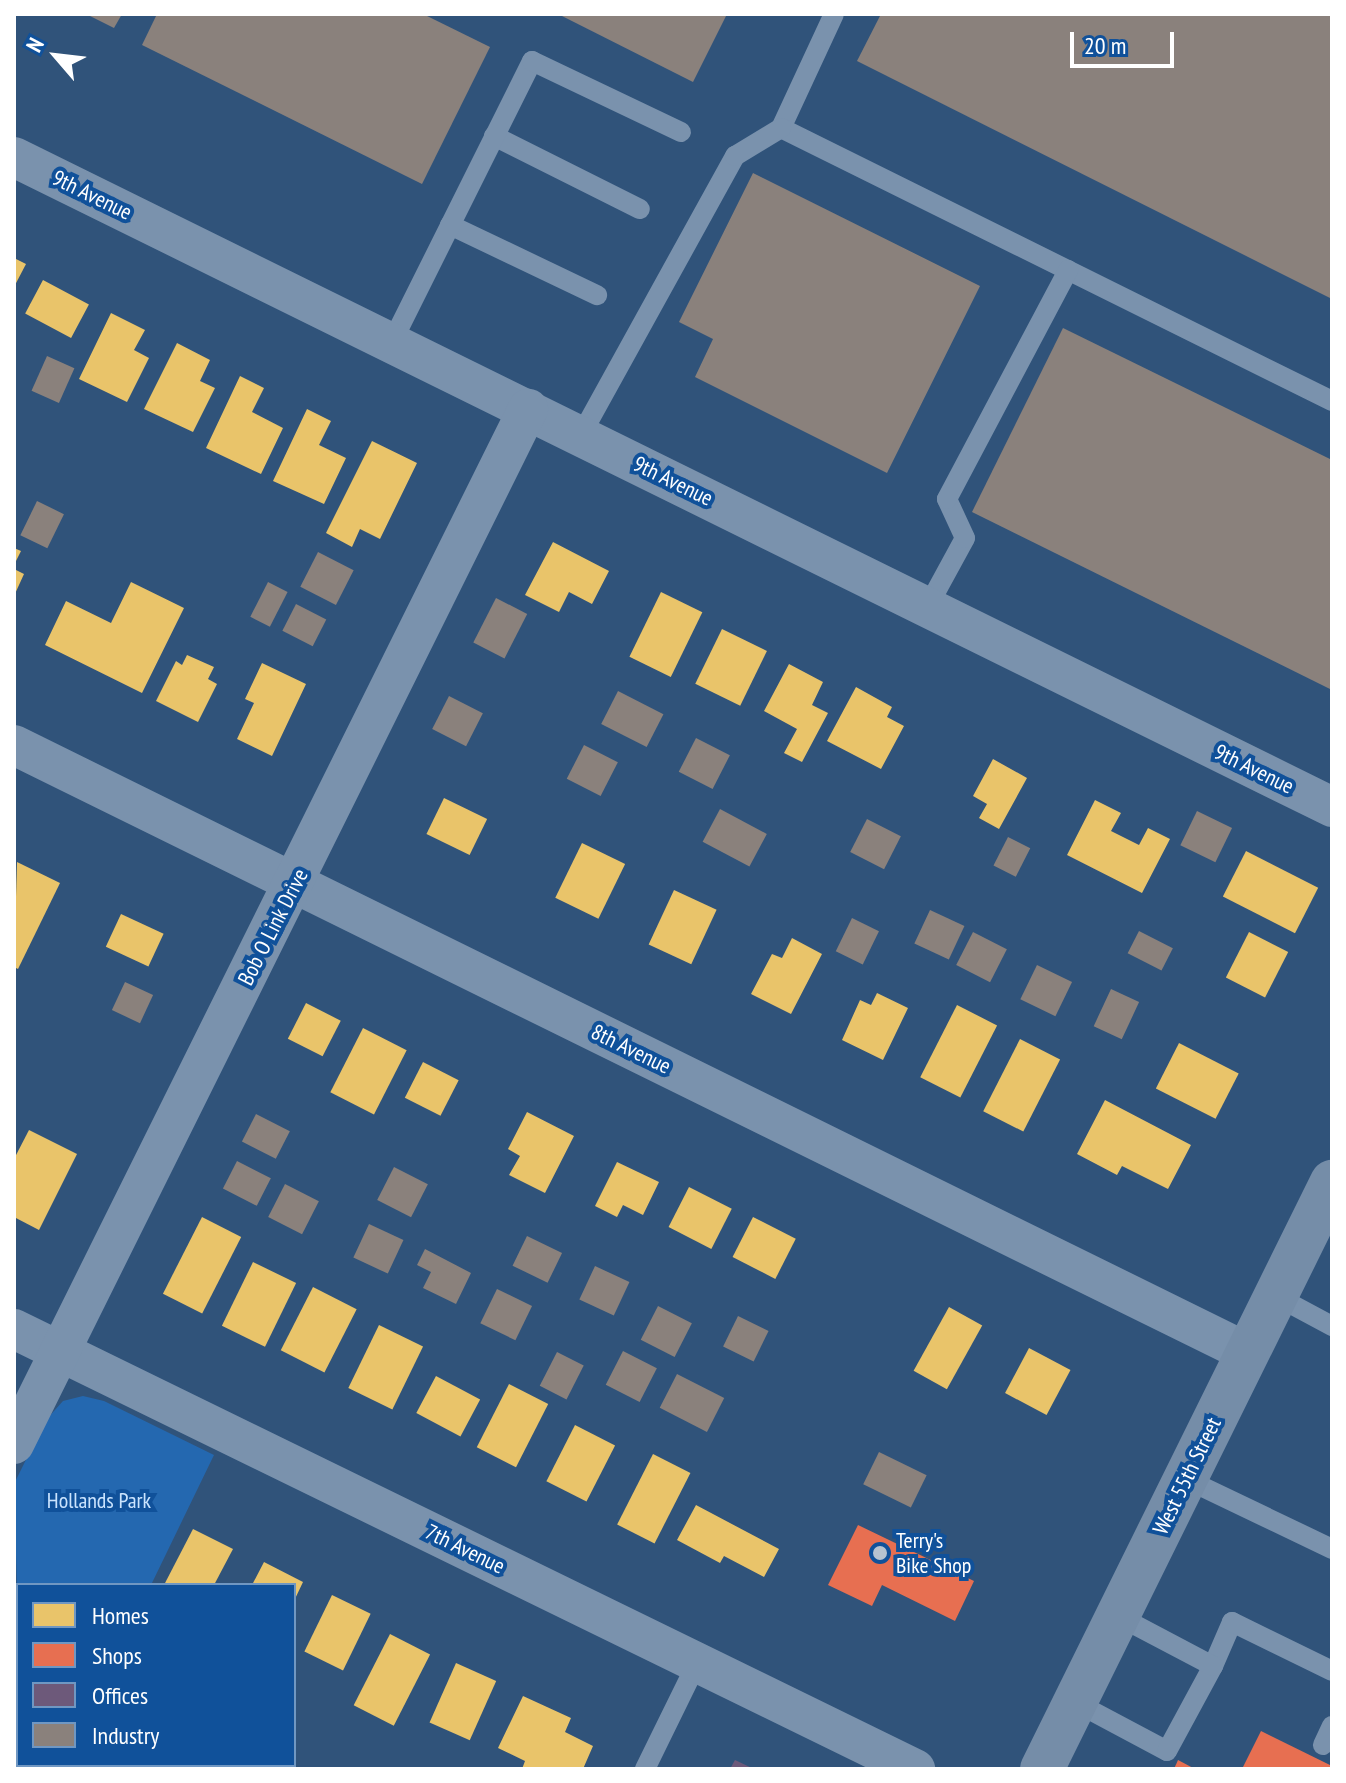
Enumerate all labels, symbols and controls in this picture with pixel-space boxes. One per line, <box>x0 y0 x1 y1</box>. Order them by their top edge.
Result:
north arrow <box>16 16 96 96</box>
scale bar <box>1074 16 1178 66</box>
text: 20 m <box>1084 30 1126 61</box>
text: N <box>20 33 50 57</box>
street label: 9th Avenue <box>48 164 136 226</box>
street label: 9th Avenue <box>629 450 717 512</box>
street label: 9th Avenue <box>1210 738 1298 800</box>
street label: Bob O Link Drive <box>232 864 314 990</box>
street label: 8th Avenue <box>587 1018 675 1080</box>
street label: West 55th Street <box>1147 1413 1227 1539</box>
park label: Hollands Park <box>47 1488 151 1514</box>
street label: 7th Avenue <box>421 1518 509 1580</box>
place label: Terry's Bike Shop <box>896 1527 971 1578</box>
marker: Terry's Bike Shop <box>871 1544 889 1562</box>
legend <box>16 1583 296 1767</box>
text: Homes <box>92 1600 149 1631</box>
text: Shops <box>92 1640 142 1671</box>
text: Offices <box>92 1680 148 1711</box>
text: Industry <box>92 1720 159 1751</box>

